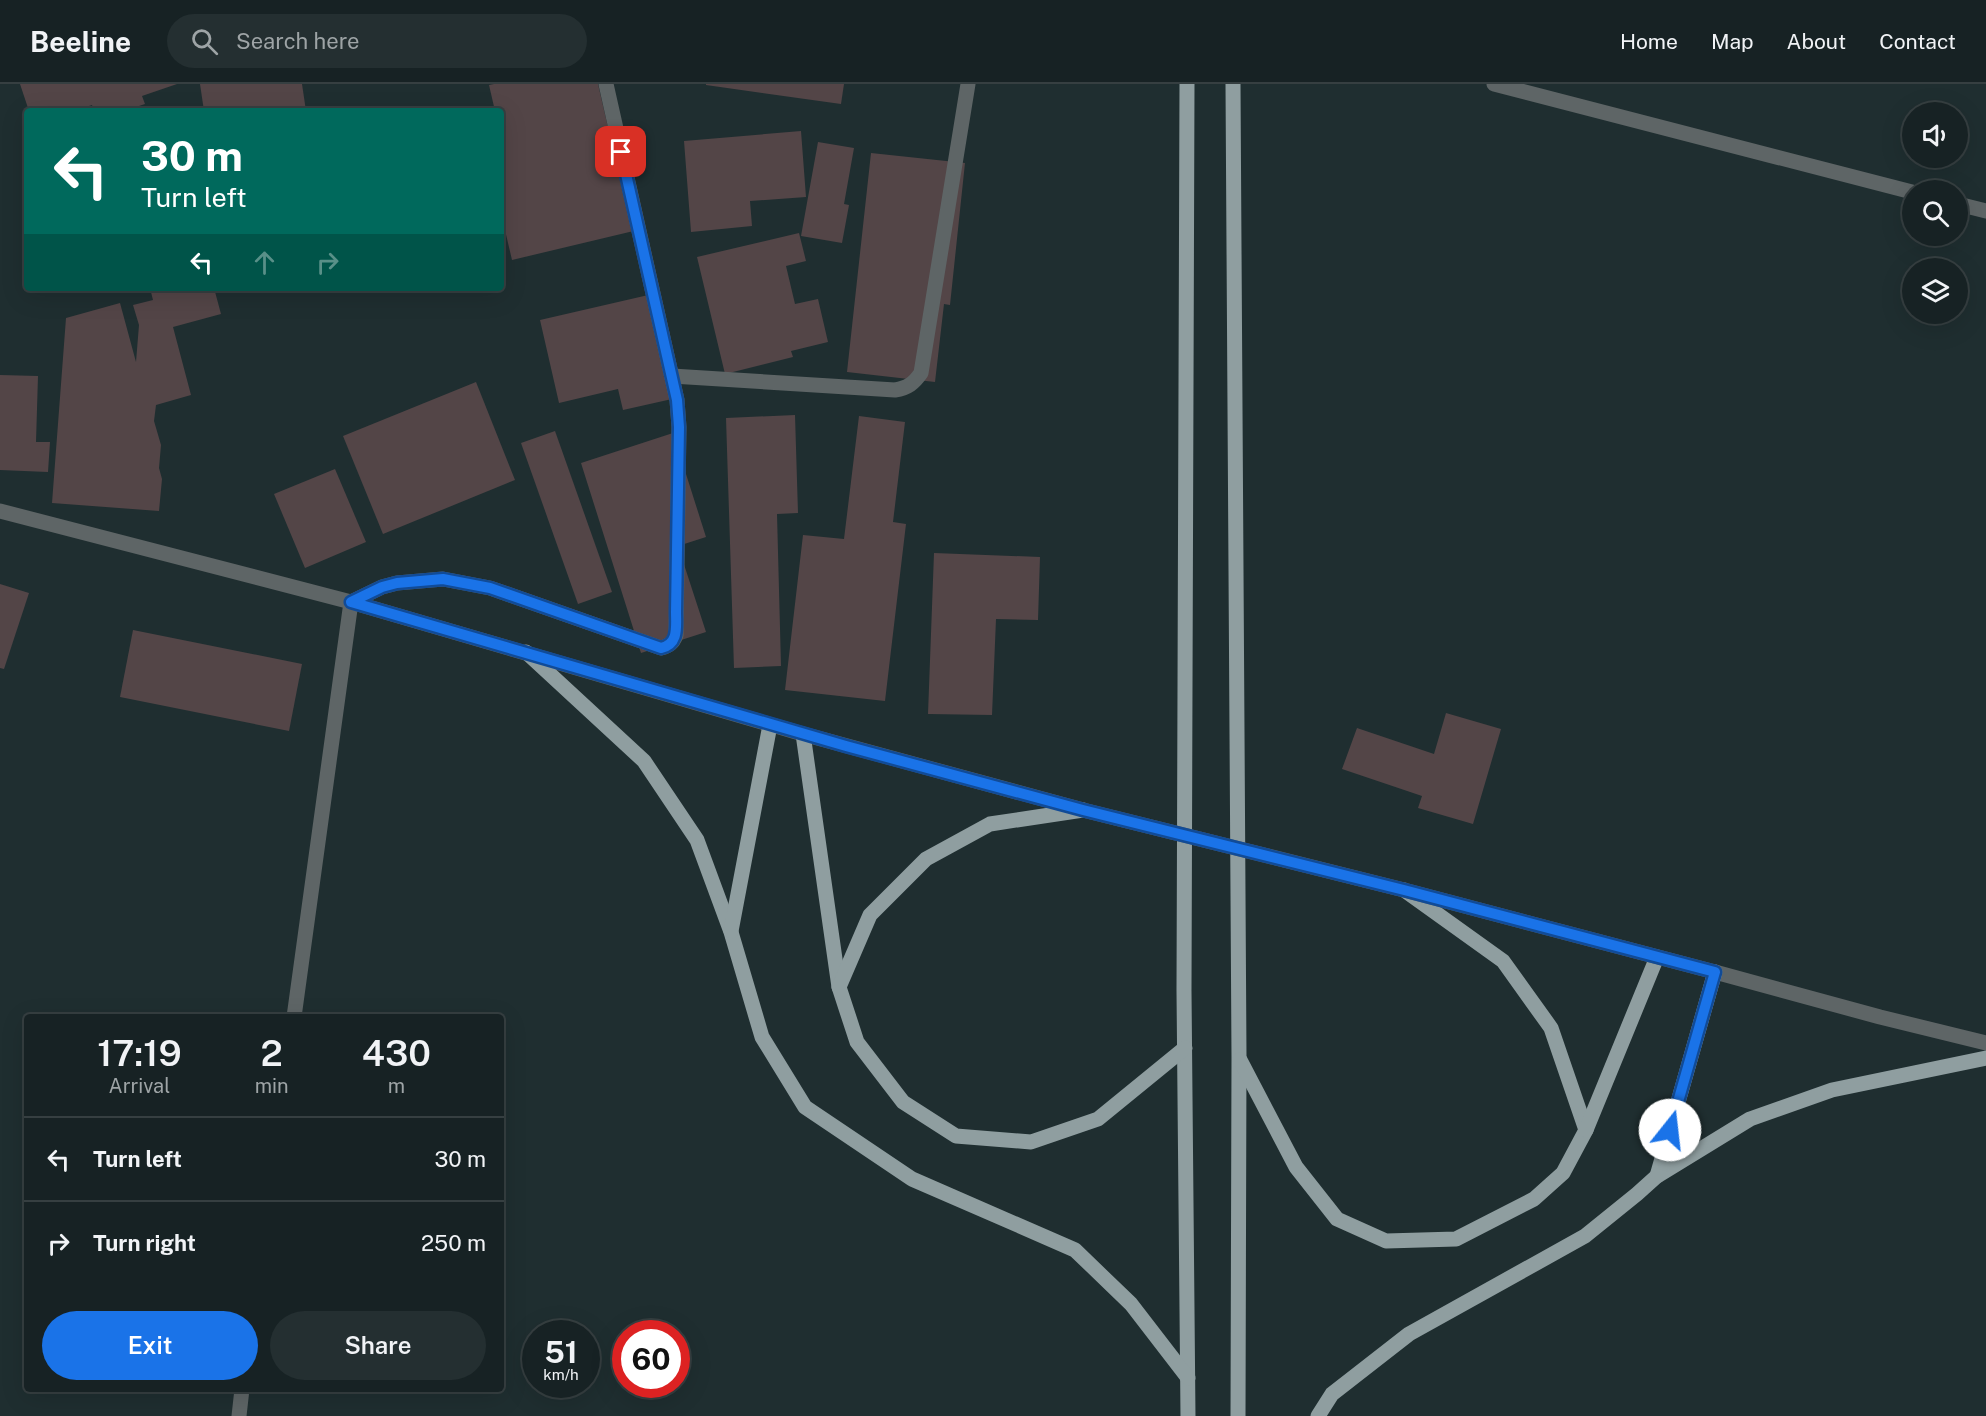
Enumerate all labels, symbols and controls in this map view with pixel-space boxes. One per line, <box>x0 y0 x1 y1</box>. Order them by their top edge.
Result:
search box <box>167 14 587 68</box>
text: Beeline <box>30 25 131 58</box>
icon: search <box>188 25 221 58</box>
text: Search here <box>236 28 360 54</box>
text: Home <box>1620 29 1678 54</box>
text: Map <box>1711 29 1754 54</box>
text: About <box>1787 29 1846 54</box>
text: Contact <box>1879 29 1956 54</box>
map controls <box>1902 102 1968 324</box>
button: sound <box>1902 102 1968 168</box>
pin <box>595 126 646 177</box>
text: 30 m <box>141 131 243 180</box>
icon: left <box>42 132 120 210</box>
icon: arrive <box>604 135 637 168</box>
button: search <box>1902 180 1968 246</box>
text: Turn left <box>141 181 247 213</box>
icon: left <box>185 246 218 279</box>
icon: ahead <box>248 246 281 279</box>
icon: right <box>311 246 344 279</box>
button: layers <box>1902 258 1968 324</box>
text: 17:19 <box>97 1032 182 1074</box>
text: 2 <box>261 1032 283 1074</box>
text: 430 <box>362 1032 431 1074</box>
text: Arrival <box>108 1074 170 1098</box>
text: min <box>255 1074 289 1098</box>
text: m <box>388 1074 405 1098</box>
position arrow <box>1638 1098 1702 1162</box>
icon: left <box>42 1143 75 1176</box>
text: Turn left <box>93 1146 182 1172</box>
text: 30 m <box>434 1146 486 1172</box>
icon: right <box>42 1227 75 1260</box>
text: Turn right <box>93 1230 196 1256</box>
text: 250 m <box>421 1230 486 1256</box>
button: Exit <box>42 1311 258 1380</box>
button: Share <box>270 1311 486 1380</box>
speed limit sign: 60 <box>612 1320 690 1398</box>
text: 51 <box>544 1334 578 1370</box>
text: km/h <box>543 1366 579 1383</box>

